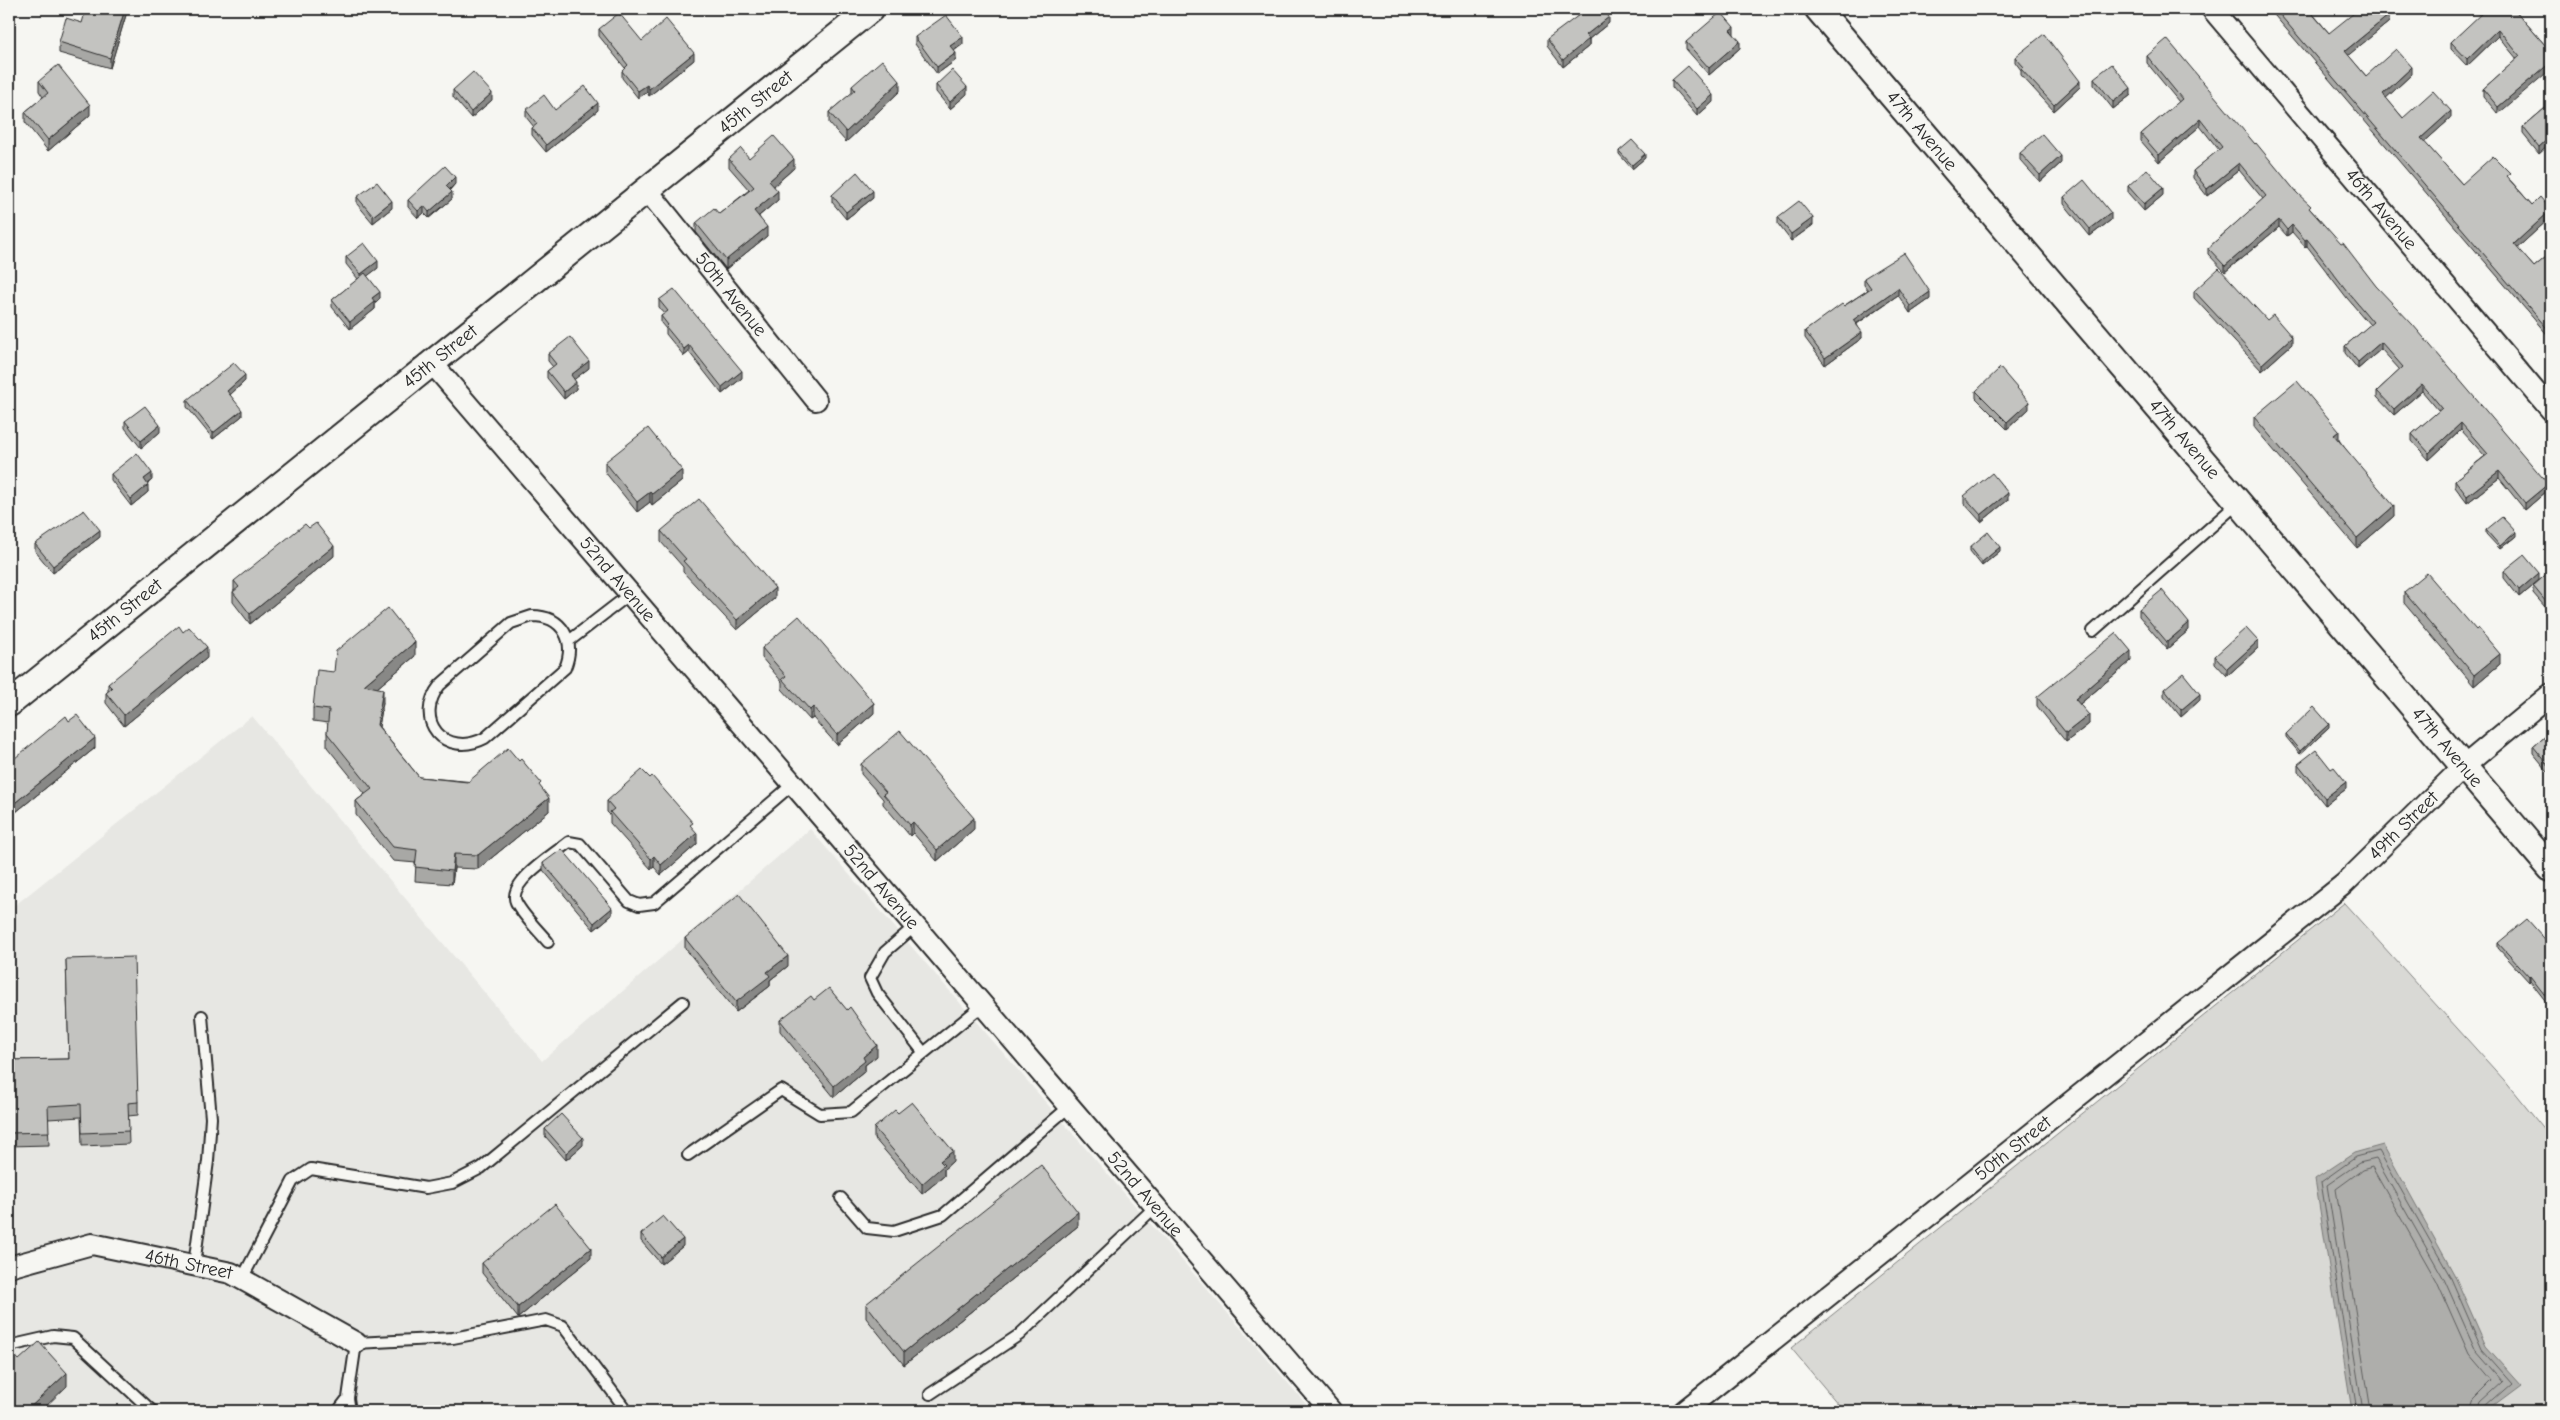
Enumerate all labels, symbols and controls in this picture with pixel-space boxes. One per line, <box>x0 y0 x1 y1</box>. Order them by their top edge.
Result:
street label: 45th Street <box>714 65 798 139</box>
street label: 47th Avenue <box>1882 86 1962 175</box>
street label: 46th Avenue <box>2341 164 2422 254</box>
street label: 50th Avenue <box>691 248 771 341</box>
street label: 45th Street <box>399 319 482 393</box>
street label: 47th Avenue <box>2144 395 2225 483</box>
street label: 52nd Avenue <box>575 532 660 626</box>
street label: 45th Street <box>83 574 167 647</box>
street label: 47th Avenue <box>2407 703 2487 792</box>
street label: 49th Street <box>2364 786 2443 865</box>
street label: 52nd Avenue <box>839 840 924 934</box>
street label: 50th Street <box>1970 1111 2056 1185</box>
street label: 52nd Avenue <box>1102 1147 1188 1241</box>
street label: 46th Street <box>143 1244 235 1284</box>

